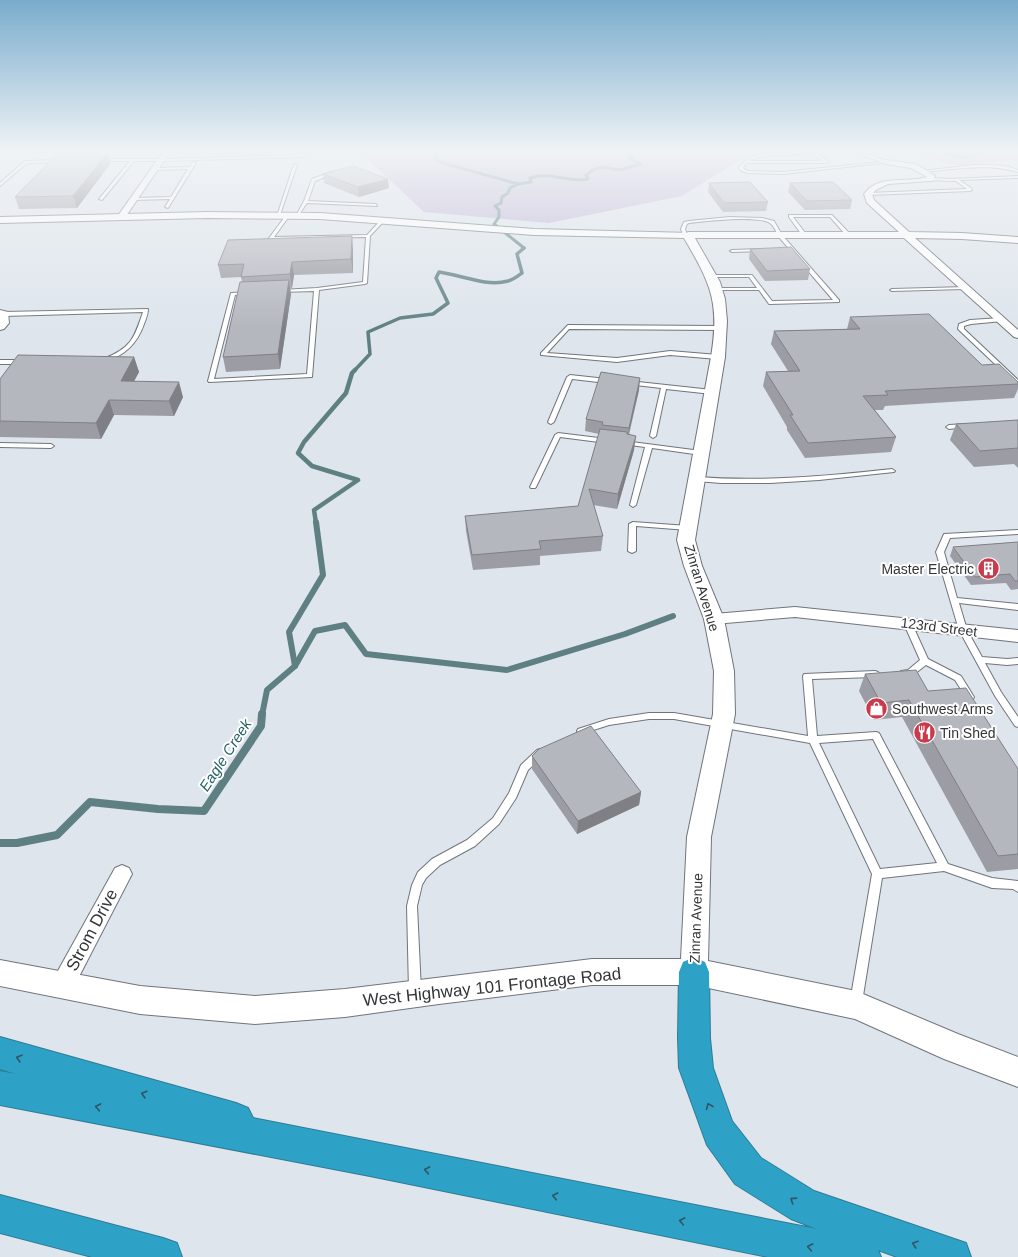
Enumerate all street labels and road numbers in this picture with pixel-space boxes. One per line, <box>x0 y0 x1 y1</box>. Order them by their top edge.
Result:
street label: Zinran Avenue <box>681 543 723 634</box>
street label: 123rd Street <box>900 614 978 640</box>
street label: Zinran Avenue <box>686 873 706 963</box>
street label: Strom Drive <box>63 886 121 974</box>
street label: West Highway 101 Frontage Road <box>362 964 622 1010</box>

